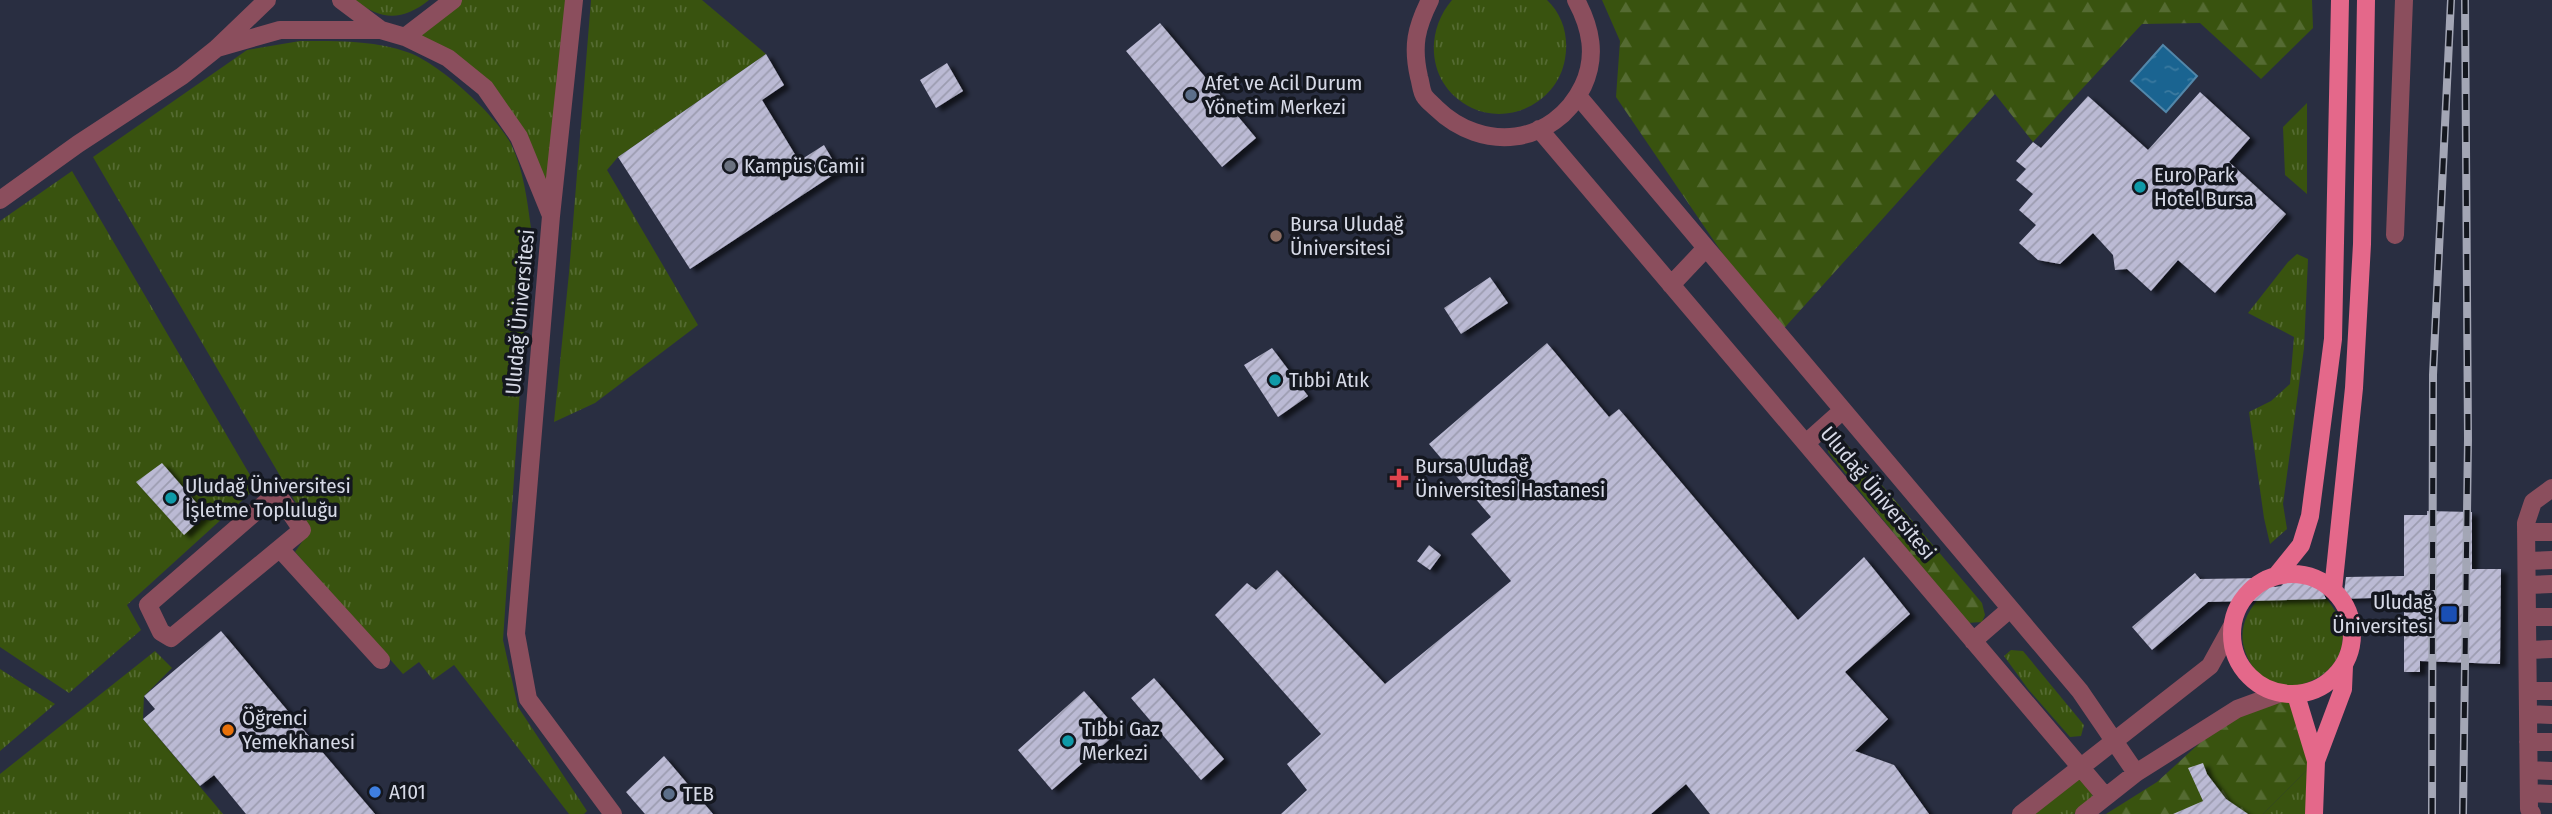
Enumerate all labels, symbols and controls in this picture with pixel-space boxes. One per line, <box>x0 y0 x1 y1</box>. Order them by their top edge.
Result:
place label: Afet ve Acil Durum Yönetim Merkezi <box>1205 70 1362 120</box>
marker: Afet ve Acil Durum Yönetim Merkezi <box>1183 87 1199 103</box>
place label: Kampüs Camii <box>744 153 865 179</box>
marker: Kampüs Camii <box>722 158 738 174</box>
place label: Euro Park Hotel Bursa <box>2154 162 2254 212</box>
marker: Euro Park Hotel Bursa <box>2132 179 2148 195</box>
place label: Bursa Uludağ Üniversitesi <box>1290 211 1404 261</box>
street label: Uludağ Üniversitesi <box>500 228 540 396</box>
marker: Bursa Uludağ Üniversitesi <box>1268 228 1284 244</box>
place label: Tıbbi Atık <box>1289 367 1369 393</box>
marker: Tıbbi Atık <box>1267 372 1283 388</box>
street label: Uludağ Üniversitesi <box>1815 421 1941 565</box>
place label: Bursa Uludağ Üniversitesi Hastanesi <box>1415 453 1605 503</box>
marker: Bursa Uludağ Üniversitesi Hastanesi <box>1389 468 1409 488</box>
place label: Uludağ Üniversitesi İşletme Topluluğu <box>185 473 351 523</box>
marker: Uludağ Üniversitesi İşletme Topluluğu <box>163 490 179 506</box>
place label: Uludağ Üniversitesi <box>2332 589 2433 639</box>
marker: Uludağ Üniversitesi <box>2439 604 2459 624</box>
place label: Öğrenci Yemekhanesi <box>242 705 355 755</box>
place label: Tıbbi Gaz Merkezi <box>1082 716 1160 766</box>
marker: Öğrenci Yemekhanesi <box>220 722 236 738</box>
marker: Tıbbi Gaz Merkezi <box>1060 733 1076 749</box>
place label: A101 <box>389 779 426 805</box>
place label: TEB <box>683 781 714 807</box>
marker: A101 <box>367 784 383 800</box>
marker: TEB <box>661 786 677 802</box>

